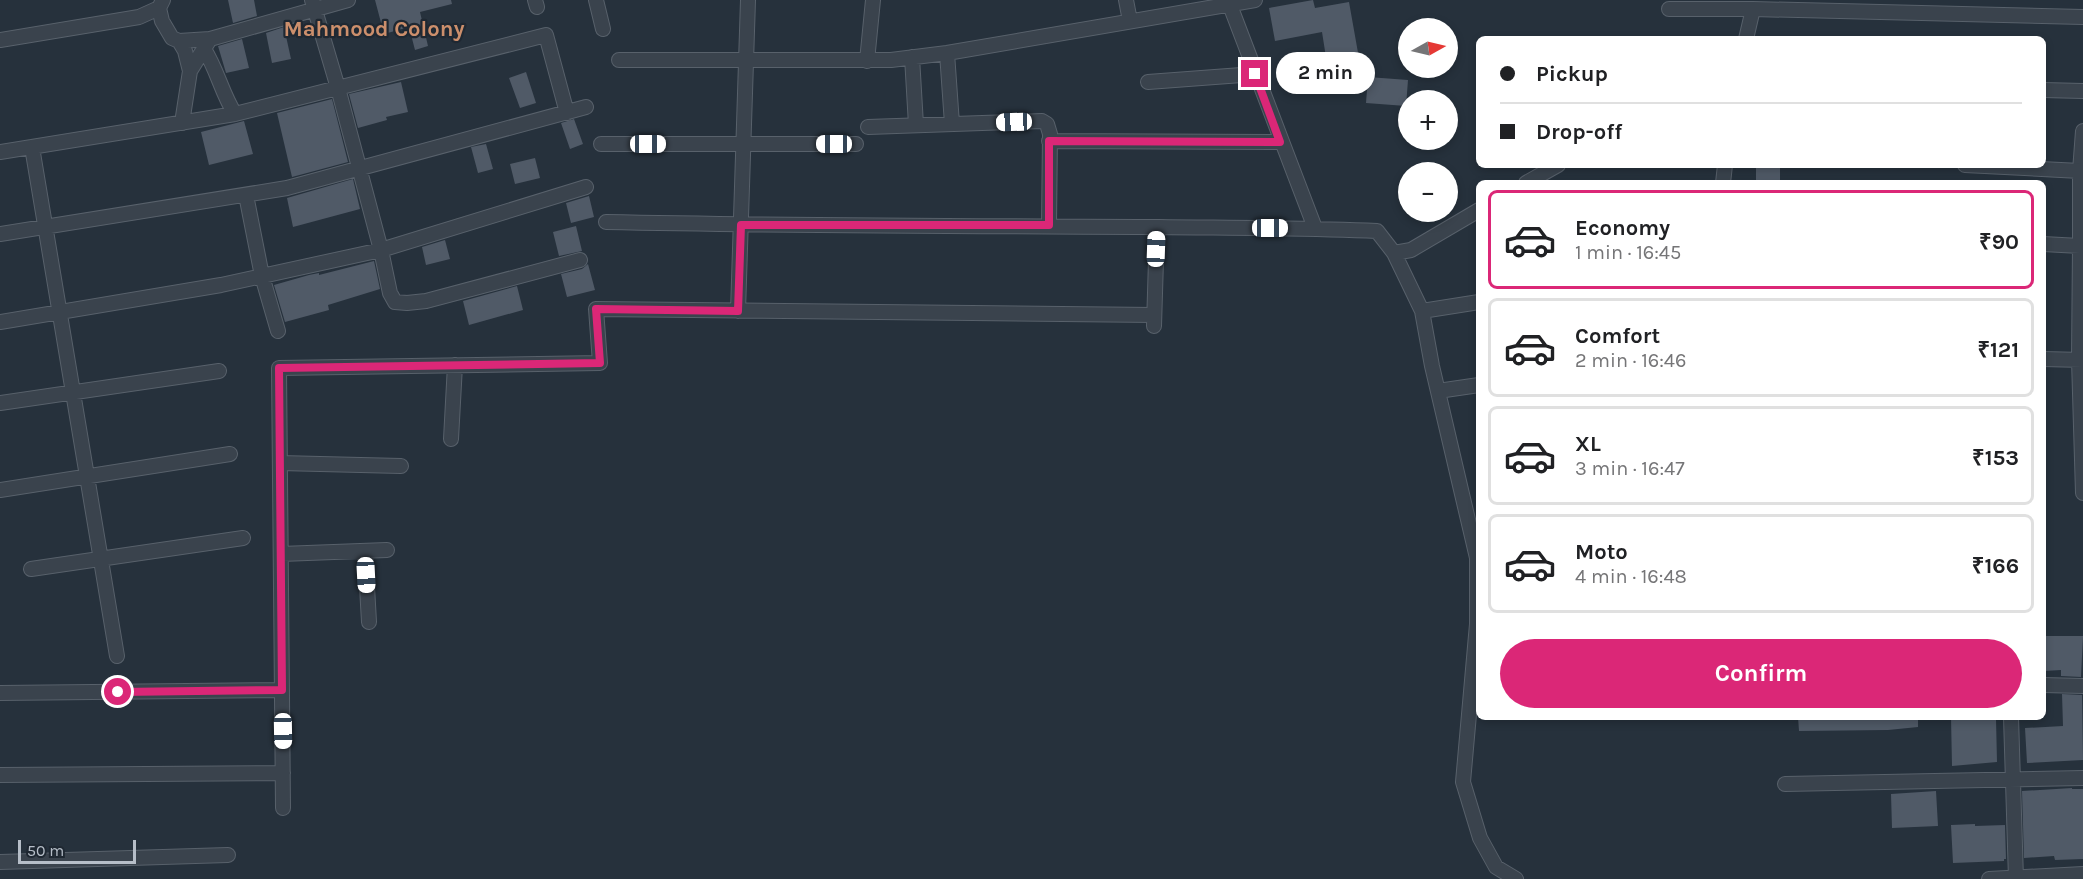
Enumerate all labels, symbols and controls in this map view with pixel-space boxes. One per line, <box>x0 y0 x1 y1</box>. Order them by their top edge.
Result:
district label: Mahmood Colony <box>284 16 465 42</box>
north arrow <box>1398 18 1458 78</box>
map controls <box>1398 18 1458 222</box>
callout: 2 min <box>1276 53 1375 95</box>
route end <box>1241 60 1268 87</box>
text: 2 min <box>1298 61 1353 84</box>
text: Pickup <box>1536 61 1608 87</box>
button: + <box>1398 90 1458 150</box>
car <box>996 112 1032 132</box>
text: Drop-off <box>1536 119 1622 145</box>
car <box>630 135 666 153</box>
car <box>816 135 852 153</box>
button: − <box>1398 162 1458 222</box>
icon: car <box>1503 213 1557 267</box>
text: Economy <box>1575 215 1670 241</box>
car <box>1252 219 1288 237</box>
text: ₹90 <box>1979 229 2019 255</box>
car <box>1146 231 1166 267</box>
text: 1 min · 16:45 <box>1575 241 1681 264</box>
icon: car <box>1503 321 1557 375</box>
text: Comfort <box>1575 323 1660 349</box>
text: ₹121 <box>1977 337 2019 363</box>
text: 2 min · 16:46 <box>1575 349 1686 372</box>
icon: car <box>1503 429 1557 483</box>
text: XL <box>1575 431 1601 457</box>
text: ₹153 <box>1972 445 2019 471</box>
text: 3 min · 16:47 <box>1575 457 1685 480</box>
icon: car <box>1503 537 1557 591</box>
text: Moto <box>1575 539 1628 565</box>
text: ₹166 <box>1972 553 2019 579</box>
car <box>356 557 376 593</box>
text: 4 min · 16:48 <box>1575 565 1687 588</box>
button: Confirm <box>1500 639 2022 708</box>
route start <box>104 678 131 705</box>
car <box>274 713 292 749</box>
scale bar <box>18 837 136 864</box>
text: 50 m <box>27 841 64 860</box>

